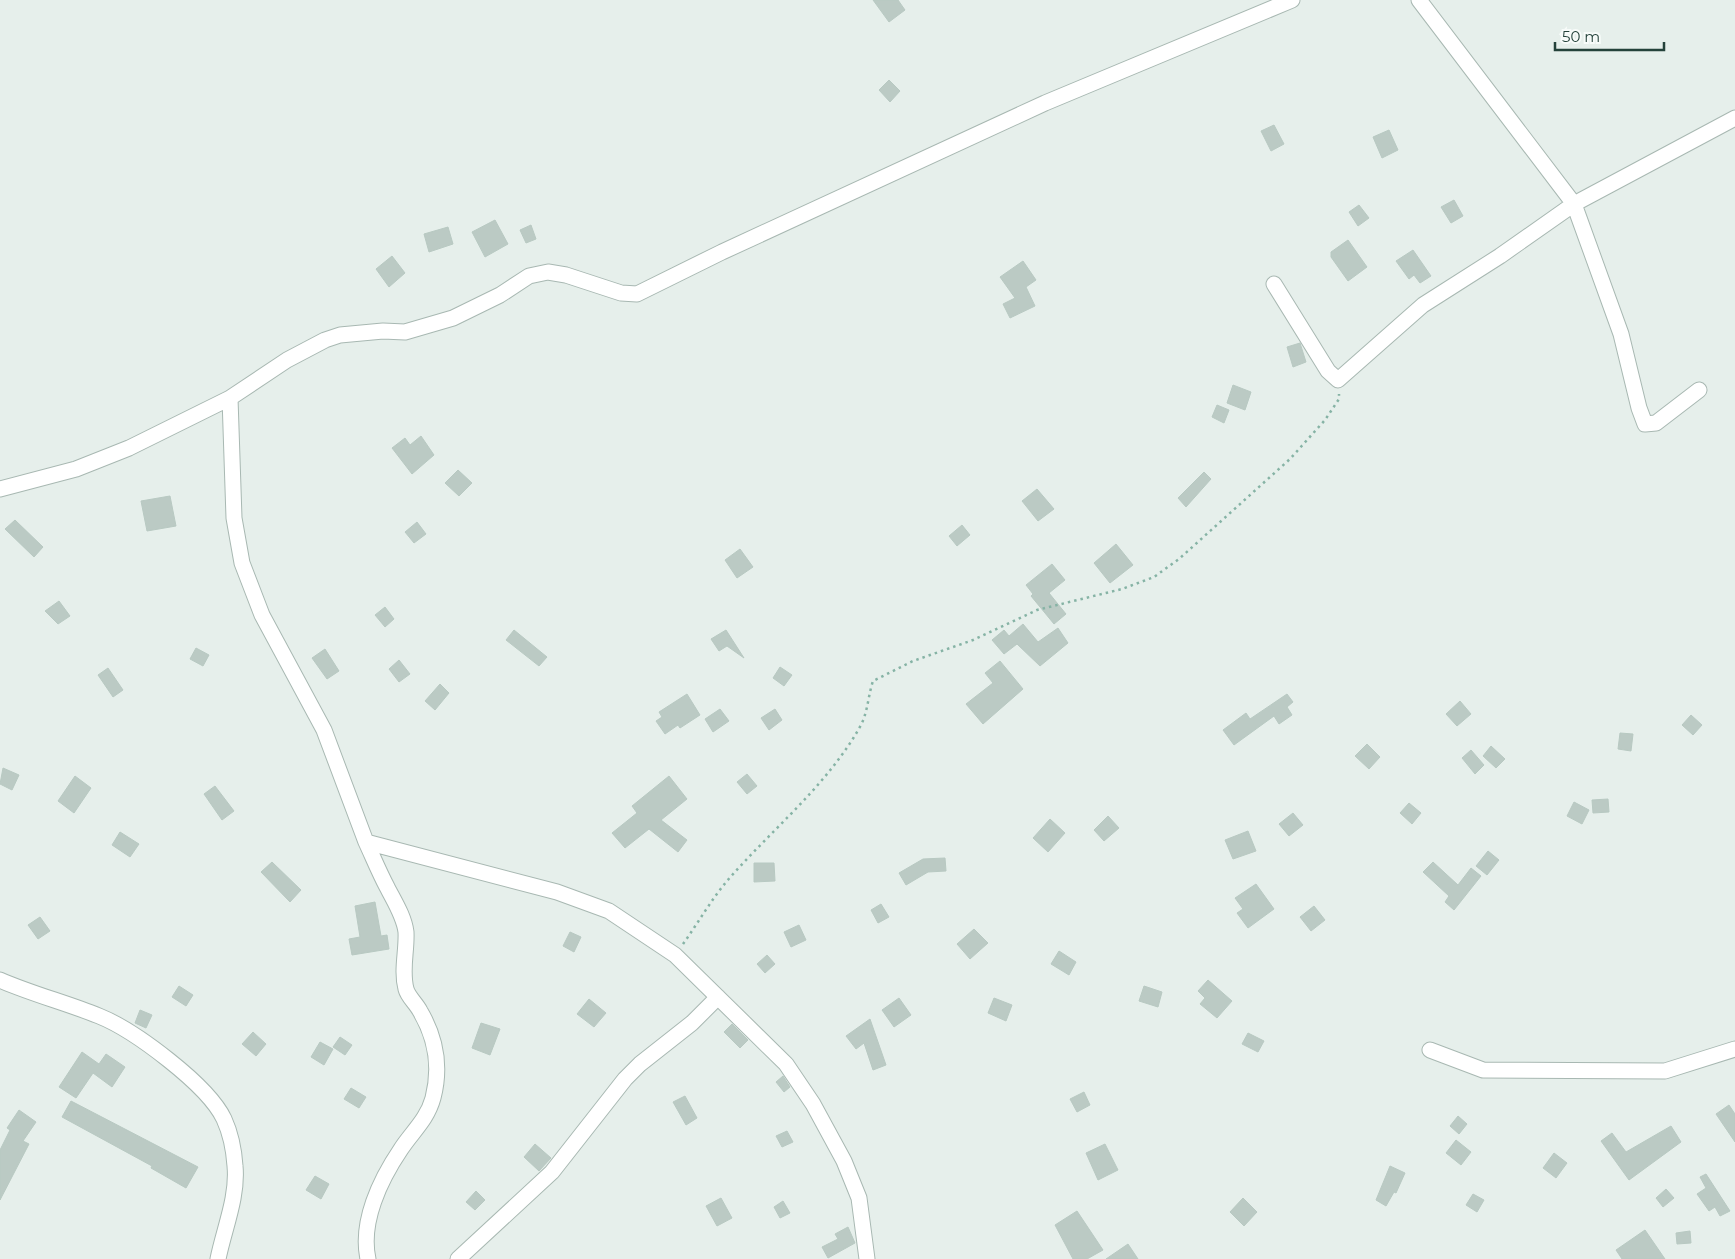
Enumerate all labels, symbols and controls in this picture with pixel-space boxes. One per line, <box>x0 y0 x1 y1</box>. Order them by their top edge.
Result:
scale bar <box>1555 20 1664 52</box>
text: 50 m <box>1562 27 1600 46</box>

